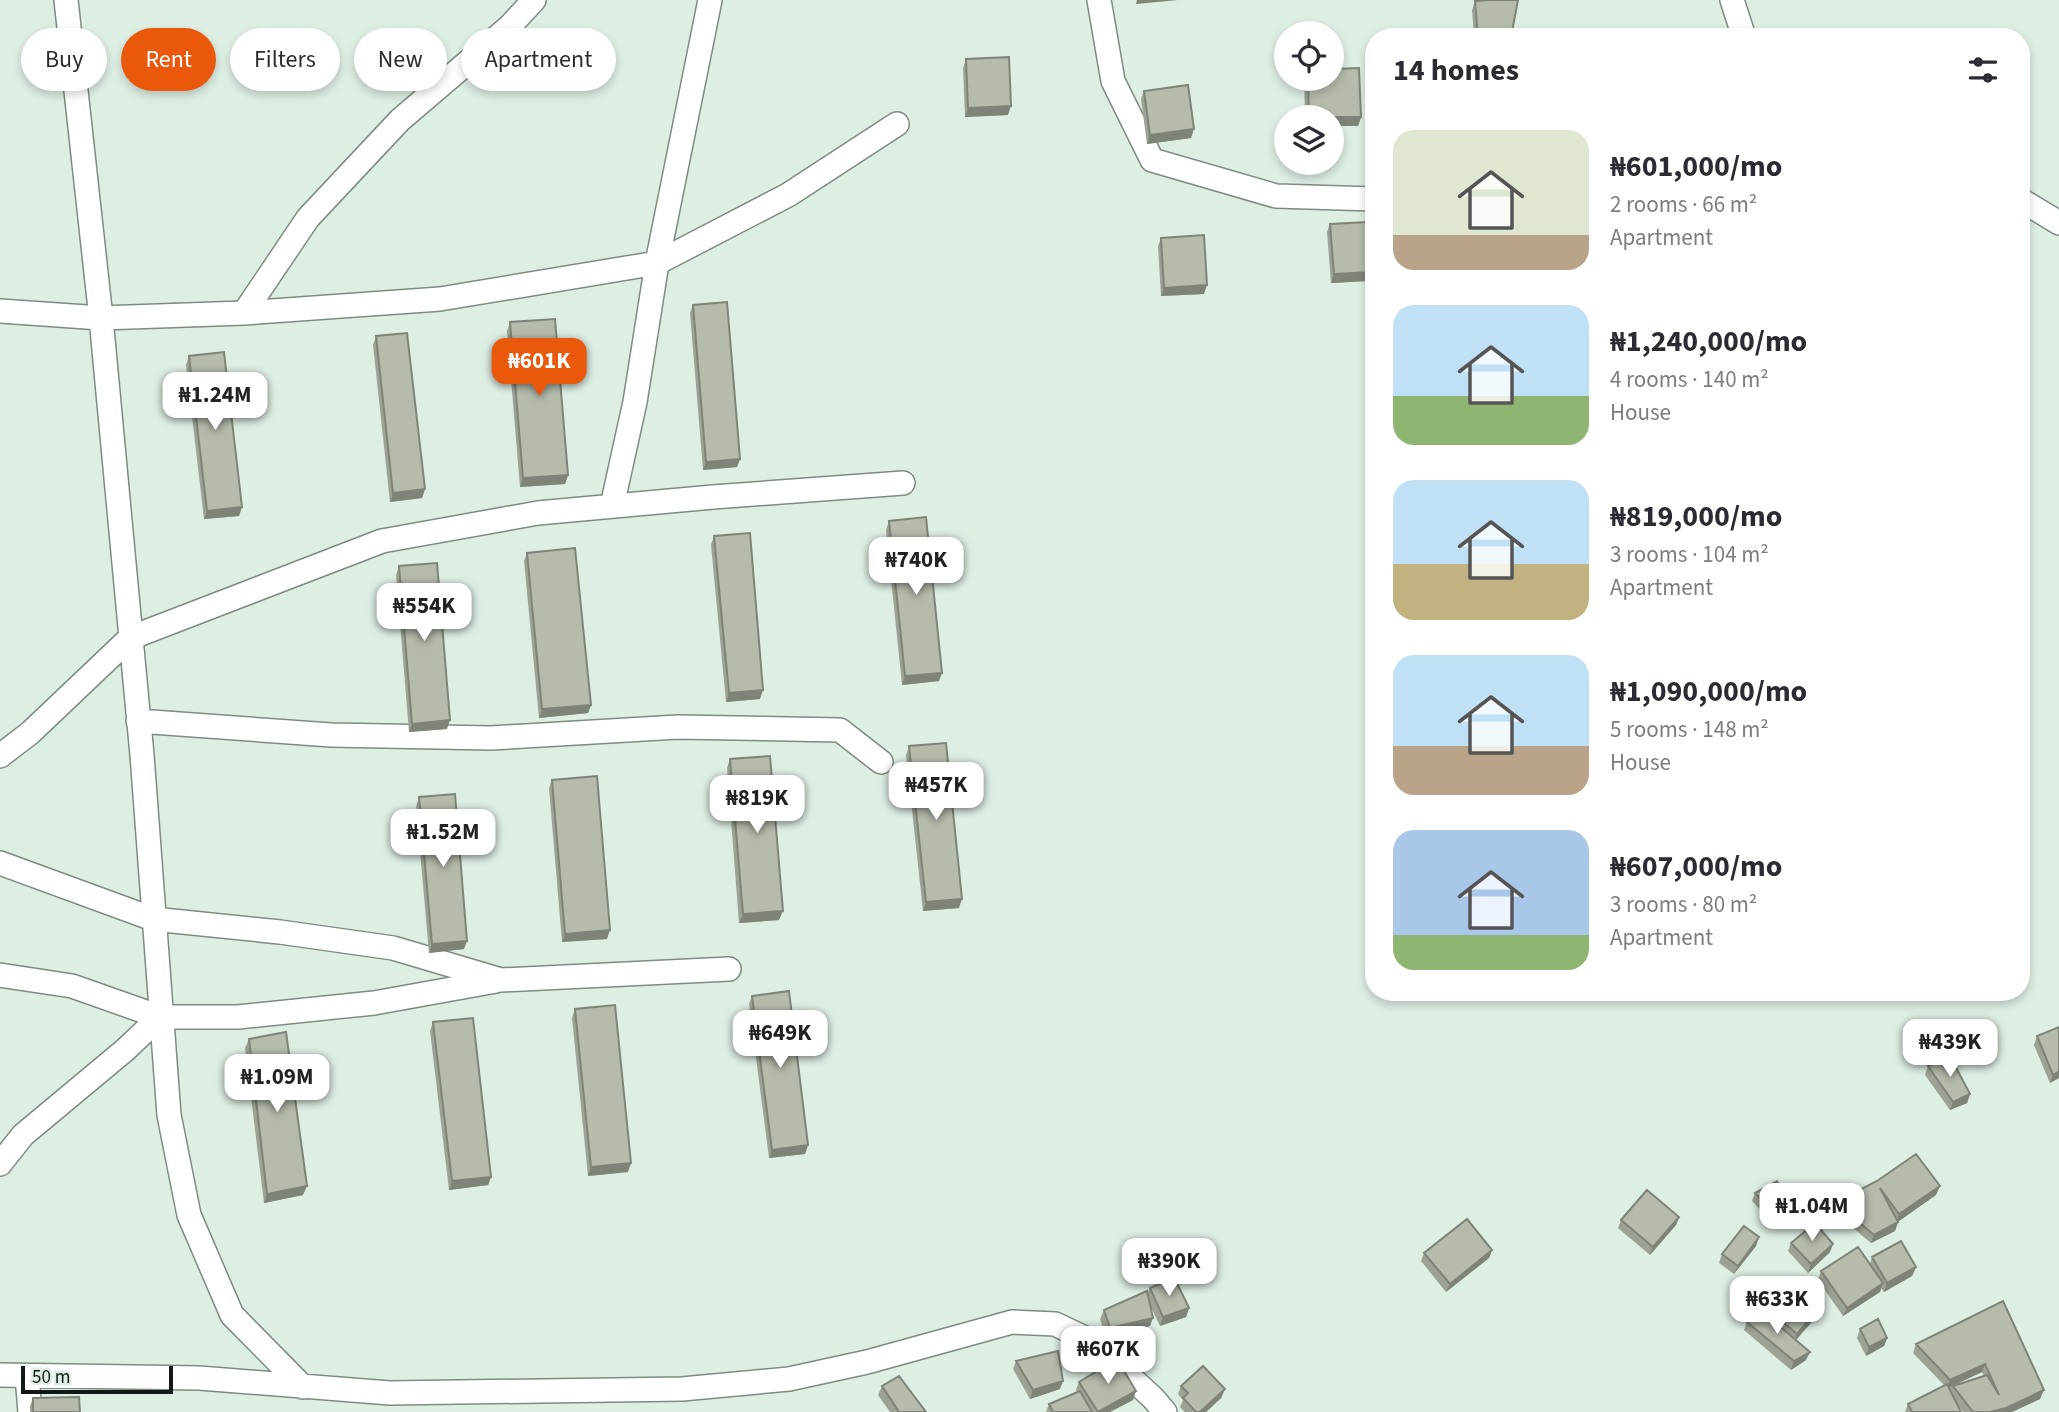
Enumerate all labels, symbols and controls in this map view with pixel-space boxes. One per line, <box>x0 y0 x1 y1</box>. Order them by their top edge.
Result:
map controls <box>1274 21 1344 175</box>
button: locate <box>1274 21 1344 91</box>
chip: Buy <box>21 28 107 91</box>
chip: Rent <box>121 28 216 91</box>
chip: Filters <box>230 28 340 91</box>
chip: New <box>354 28 447 91</box>
chip: Apartment <box>461 28 616 91</box>
text: 14 homes <box>1393 49 1519 92</box>
icon: filters <box>1964 51 2002 89</box>
button: layers <box>1274 105 1344 175</box>
text: ₦601,000/mo <box>1610 145 1782 188</box>
icon: home <box>1449 158 1533 242</box>
text: 2 rooms · 66 m² <box>1610 188 1757 221</box>
text: Apartment <box>1610 221 1713 254</box>
text: ₦1,240,000/mo <box>1610 320 1807 363</box>
icon: home <box>1449 333 1533 417</box>
pin: ₦601K <box>490 338 588 398</box>
text: ₦601K <box>508 344 570 377</box>
text: 4 rooms · 140 m² <box>1610 363 1769 396</box>
pin: ₦1.24M <box>158 372 272 432</box>
text: ₦1.24M <box>178 378 252 411</box>
text: House <box>1610 396 1671 429</box>
text: ₦819,000/mo <box>1610 495 1782 538</box>
icon: home <box>1449 508 1533 592</box>
pin: ₦740K <box>867 538 965 597</box>
text: 3 rooms · 104 m² <box>1610 538 1769 571</box>
text: ₦740K <box>885 543 947 576</box>
text: Apartment <box>1610 571 1713 604</box>
pin: ₦554K <box>375 584 473 643</box>
text: ₦554K <box>393 589 455 622</box>
text: ₦1,090,000/mo <box>1610 670 1807 713</box>
icon: home <box>1449 683 1533 767</box>
text: 5 rooms · 148 m² <box>1610 713 1769 746</box>
text: House <box>1610 746 1671 779</box>
pin: ₦457K <box>887 762 985 822</box>
text: ₦457K <box>905 768 967 801</box>
pin: ₦819K <box>708 776 806 835</box>
text: ₦819K <box>726 781 788 814</box>
pin: ₦1.52M <box>386 810 500 869</box>
text: ₦1.52M <box>406 815 480 848</box>
text: ₦607,000/mo <box>1610 845 1782 888</box>
icon: home <box>1449 858 1533 942</box>
text: 3 rooms · 80 m² <box>1610 888 1757 921</box>
text: Apartment <box>1610 921 1713 954</box>
pin: ₦649K <box>731 1010 829 1070</box>
text: ₦649K <box>749 1016 811 1049</box>
pin: ₦439K <box>1901 1020 1999 1079</box>
text: ₦439K <box>1919 1025 1981 1058</box>
pin: ₦1.09M <box>220 1054 334 1114</box>
text: ₦1.09M <box>240 1060 314 1093</box>
pin: ₦1.04M <box>1755 1184 1869 1243</box>
text: ₦1.04M <box>1775 1189 1849 1222</box>
pin: ₦390K <box>1120 1238 1218 1298</box>
text: ₦390K <box>1138 1244 1200 1277</box>
pin: ₦633K <box>1728 1276 1826 1336</box>
text: ₦633K <box>1746 1282 1808 1315</box>
pin: ₦607K <box>1059 1326 1157 1386</box>
text: ₦607K <box>1077 1332 1139 1365</box>
scale bar <box>21 1363 173 1395</box>
text: 50 m <box>32 1364 70 1391</box>

